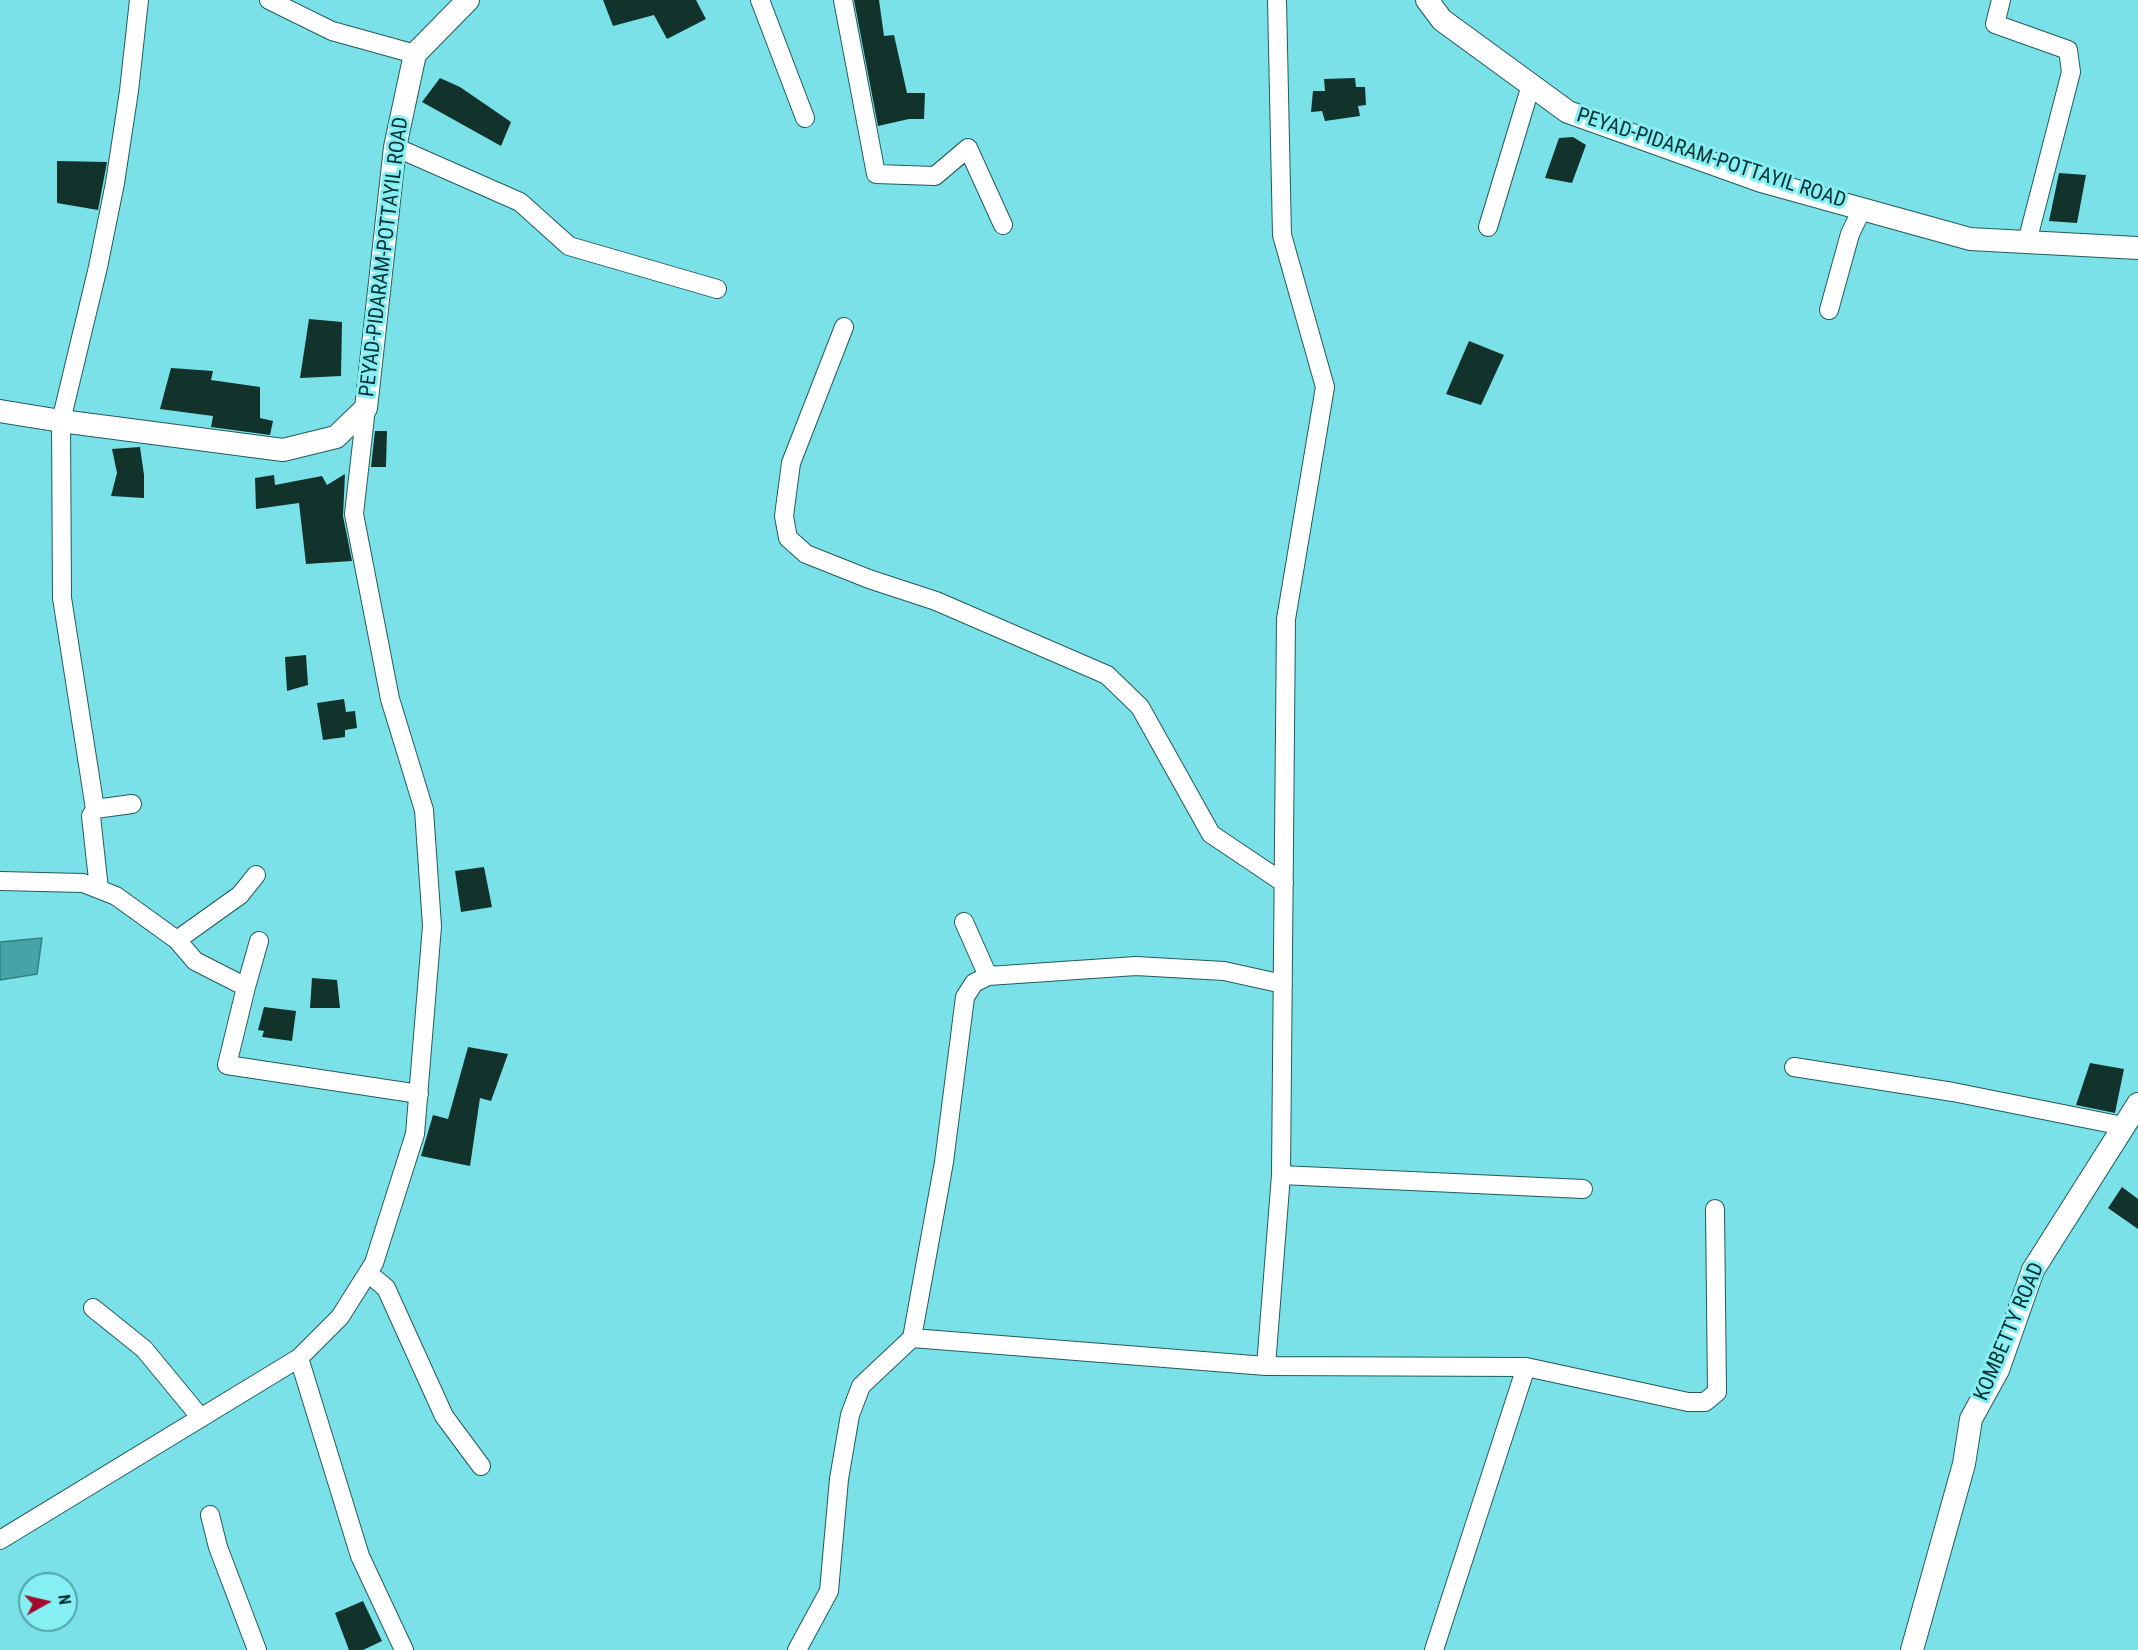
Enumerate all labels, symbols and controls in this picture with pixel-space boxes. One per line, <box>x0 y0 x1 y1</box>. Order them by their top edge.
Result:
street label: PEYAD-PIDARAM-POTTAYIL ROAD <box>1573 104 1849 214</box>
street label: PEYAD-PIDARAM-POTTAYIL ROAD <box>355 116 415 398</box>
street label: KOMBETTY ROAD <box>1970 1259 2050 1405</box>
north arrow <box>18 1572 78 1632</box>
text: N <box>54 1594 74 1606</box>

